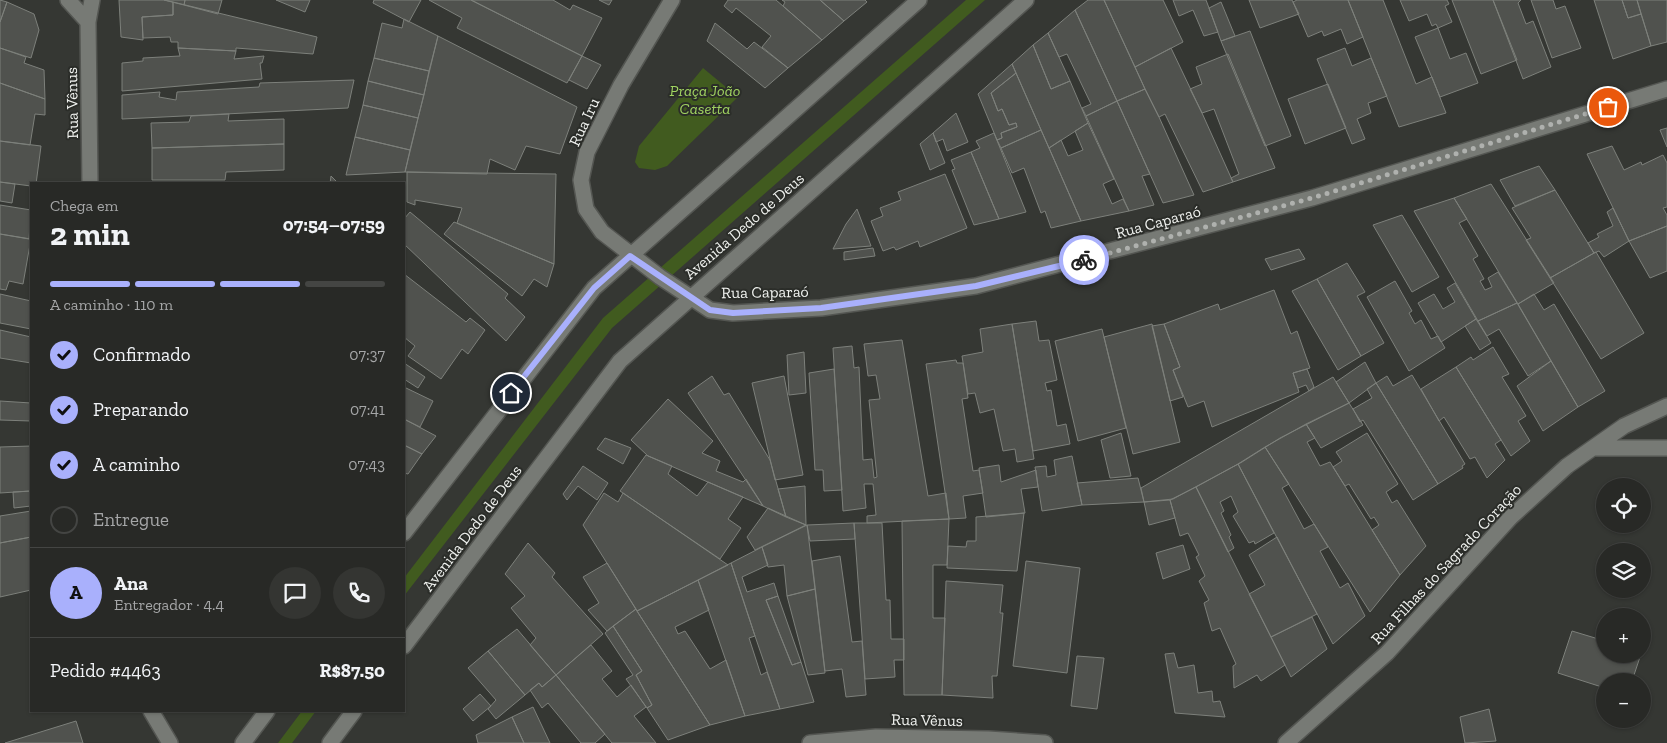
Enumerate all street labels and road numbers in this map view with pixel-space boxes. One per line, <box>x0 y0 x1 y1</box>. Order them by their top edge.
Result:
street label: Rua Vênus <box>62 67 82 139</box>
street label: Rua Iru <box>565 95 603 149</box>
street label: Avenida Dedo de Deus <box>680 169 808 283</box>
street label: Rua Caparaó <box>1113 202 1203 242</box>
street label: Rua Caparaó <box>721 282 809 302</box>
street label: Avenida Dedo de Deus <box>418 461 526 595</box>
street label: Rua Filhas do Sagrado Coração <box>1367 480 1525 648</box>
street label: Rua Vênus <box>891 710 963 730</box>

